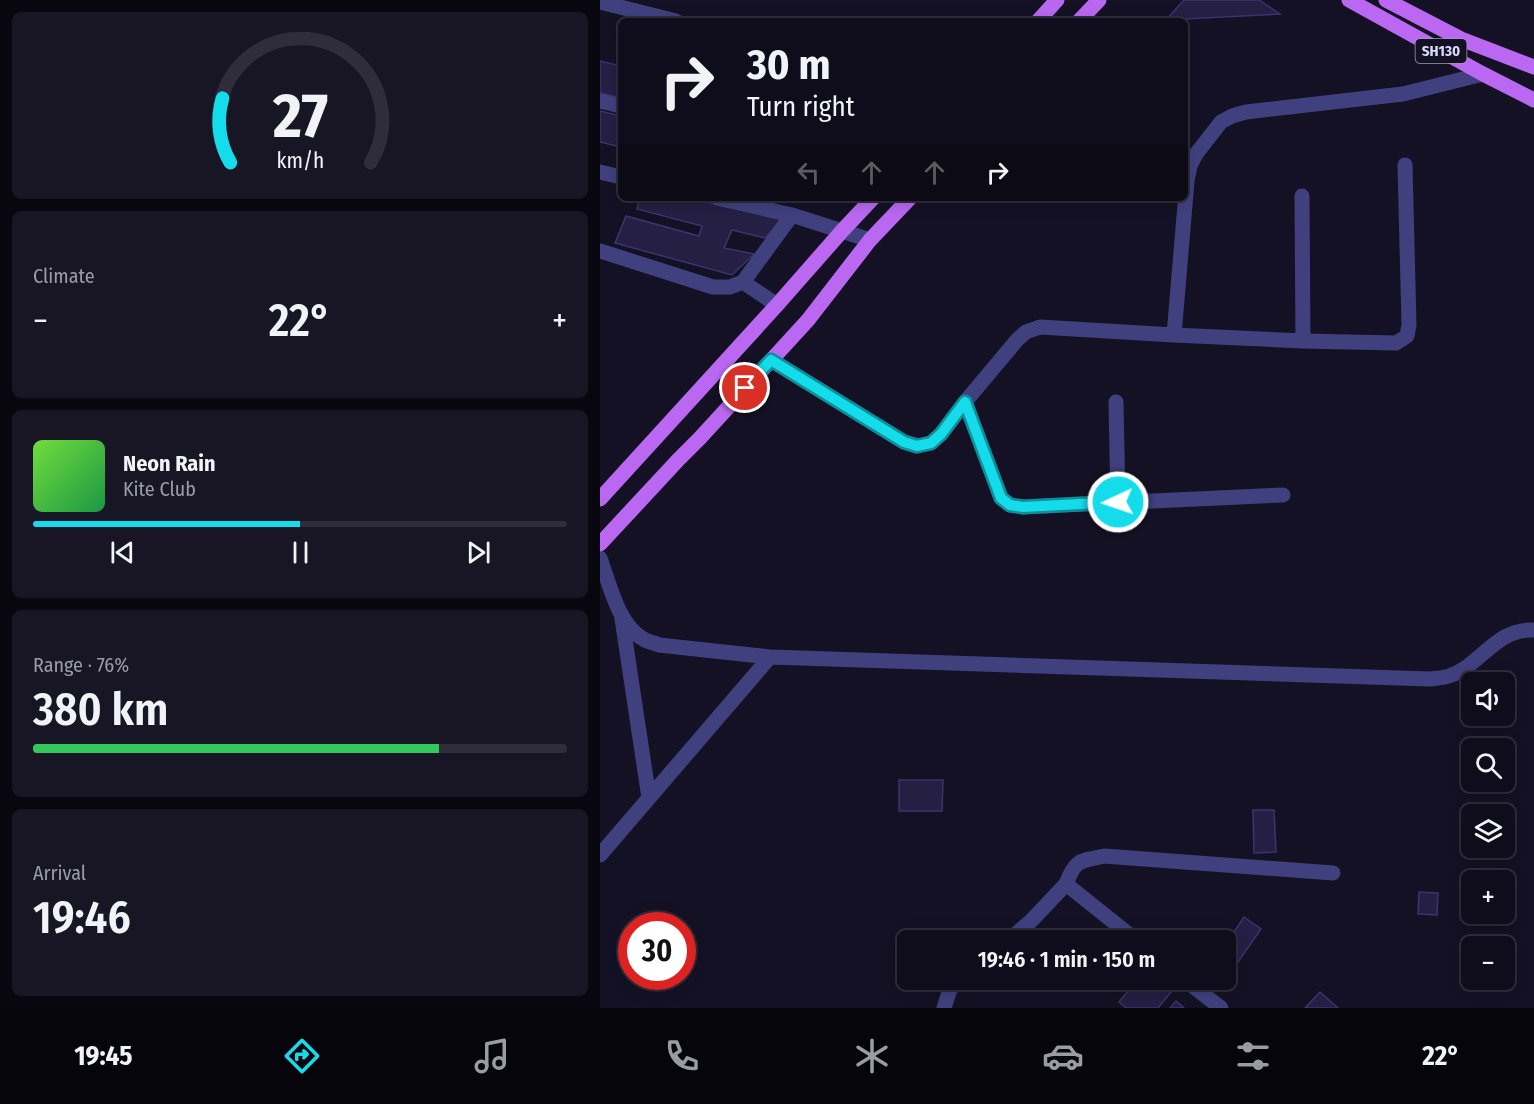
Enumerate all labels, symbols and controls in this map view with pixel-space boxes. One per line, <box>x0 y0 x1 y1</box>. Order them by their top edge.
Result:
road number: SH130 <box>1416 39 1466 63</box>
text: 30 m <box>747 40 831 90</box>
icon: right <box>648 42 726 120</box>
text: 27 <box>271 79 328 154</box>
text: Turn right <box>747 91 855 123</box>
text: km/h <box>276 148 324 174</box>
icon: left <box>792 156 825 189</box>
icon: ahead <box>855 156 888 189</box>
icon: ahead <box>918 156 951 189</box>
icon: right <box>981 156 1014 189</box>
text: Climate <box>33 264 95 288</box>
text: 22° <box>269 294 331 348</box>
text: − <box>33 301 48 341</box>
text: + <box>552 301 567 341</box>
pin <box>719 362 770 413</box>
icon: arrive <box>728 371 761 404</box>
text: Neon Rain <box>123 450 216 477</box>
position arrow <box>1086 470 1150 534</box>
text: Kite Club <box>123 477 196 501</box>
icon: previous <box>106 536 139 569</box>
icon: pause <box>284 536 317 569</box>
icon: next <box>462 536 495 569</box>
text: Range · 76% <box>33 653 129 677</box>
map controls <box>1461 672 1515 990</box>
button: sound <box>1461 672 1515 726</box>
text: 380 km <box>33 683 168 737</box>
button: search <box>1461 738 1515 792</box>
button: layers <box>1461 804 1515 858</box>
text: Arrival <box>33 861 86 885</box>
button: + <box>1461 870 1515 924</box>
text: 19:46 <box>33 891 131 945</box>
speed limit sign: 30 <box>618 912 696 990</box>
button: − <box>1461 936 1515 990</box>
text: 19:46 · 1 min · 150 m <box>978 946 1155 973</box>
icon: directions <box>281 1035 323 1077</box>
icon: music <box>471 1035 513 1077</box>
icon: phone <box>661 1035 703 1077</box>
icon: climate <box>851 1035 893 1077</box>
icon: car <box>1042 1035 1084 1077</box>
icon: filters <box>1232 1035 1274 1077</box>
text: 19:45 <box>74 1040 132 1072</box>
text: 22° <box>1422 1040 1460 1072</box>

